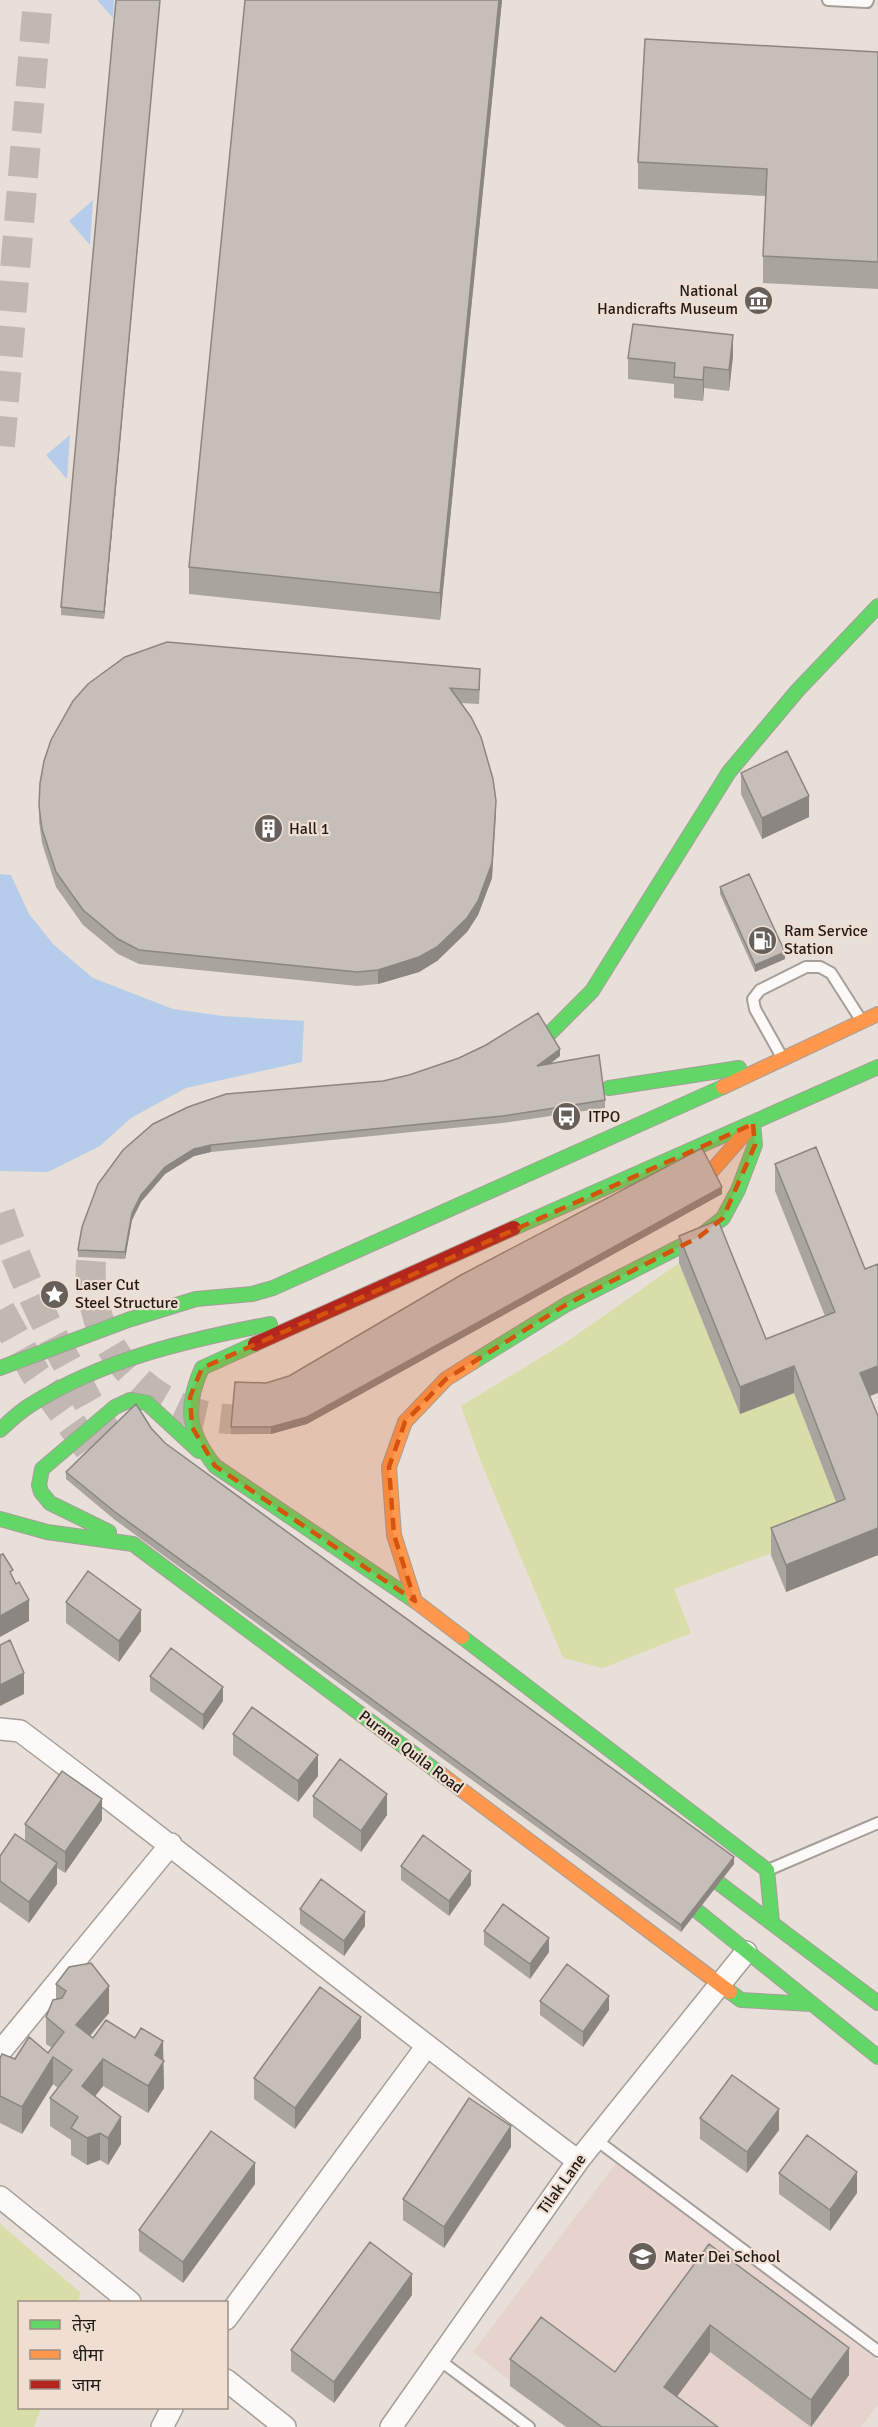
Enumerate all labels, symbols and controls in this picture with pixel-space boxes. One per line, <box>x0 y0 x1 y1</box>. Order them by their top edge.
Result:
place label: National Handicrafts Museum <box>597 281 738 319</box>
museum icon: National Handicrafts Museum <box>743 284 775 316</box>
building icon: Hall 1 <box>252 813 284 845</box>
place label: Hall 1 <box>289 819 329 839</box>
place label: Ram Service Station <box>784 921 868 959</box>
fuel station icon: Ram Service Station <box>747 924 779 956</box>
bus stop icon: ITPO <box>551 1101 583 1133</box>
place label: ITPO <box>588 1107 620 1127</box>
place label: Laser Cut Steel Structure <box>75 1275 178 1313</box>
place icon: Laser Cut Steel Structure <box>38 1278 70 1310</box>
street label: Purana Quila Road <box>355 1706 467 1798</box>
street label: Tilak Lane <box>533 2150 591 2218</box>
school or university icon: Mater Dei School <box>627 2241 659 2273</box>
place label: Mater Dei School <box>664 2247 781 2267</box>
legend <box>18 2301 228 2409</box>
text: तेज़ <box>72 2314 96 2336</box>
text: धीमा <box>72 2344 103 2366</box>
text: जाम <box>72 2374 102 2396</box>

